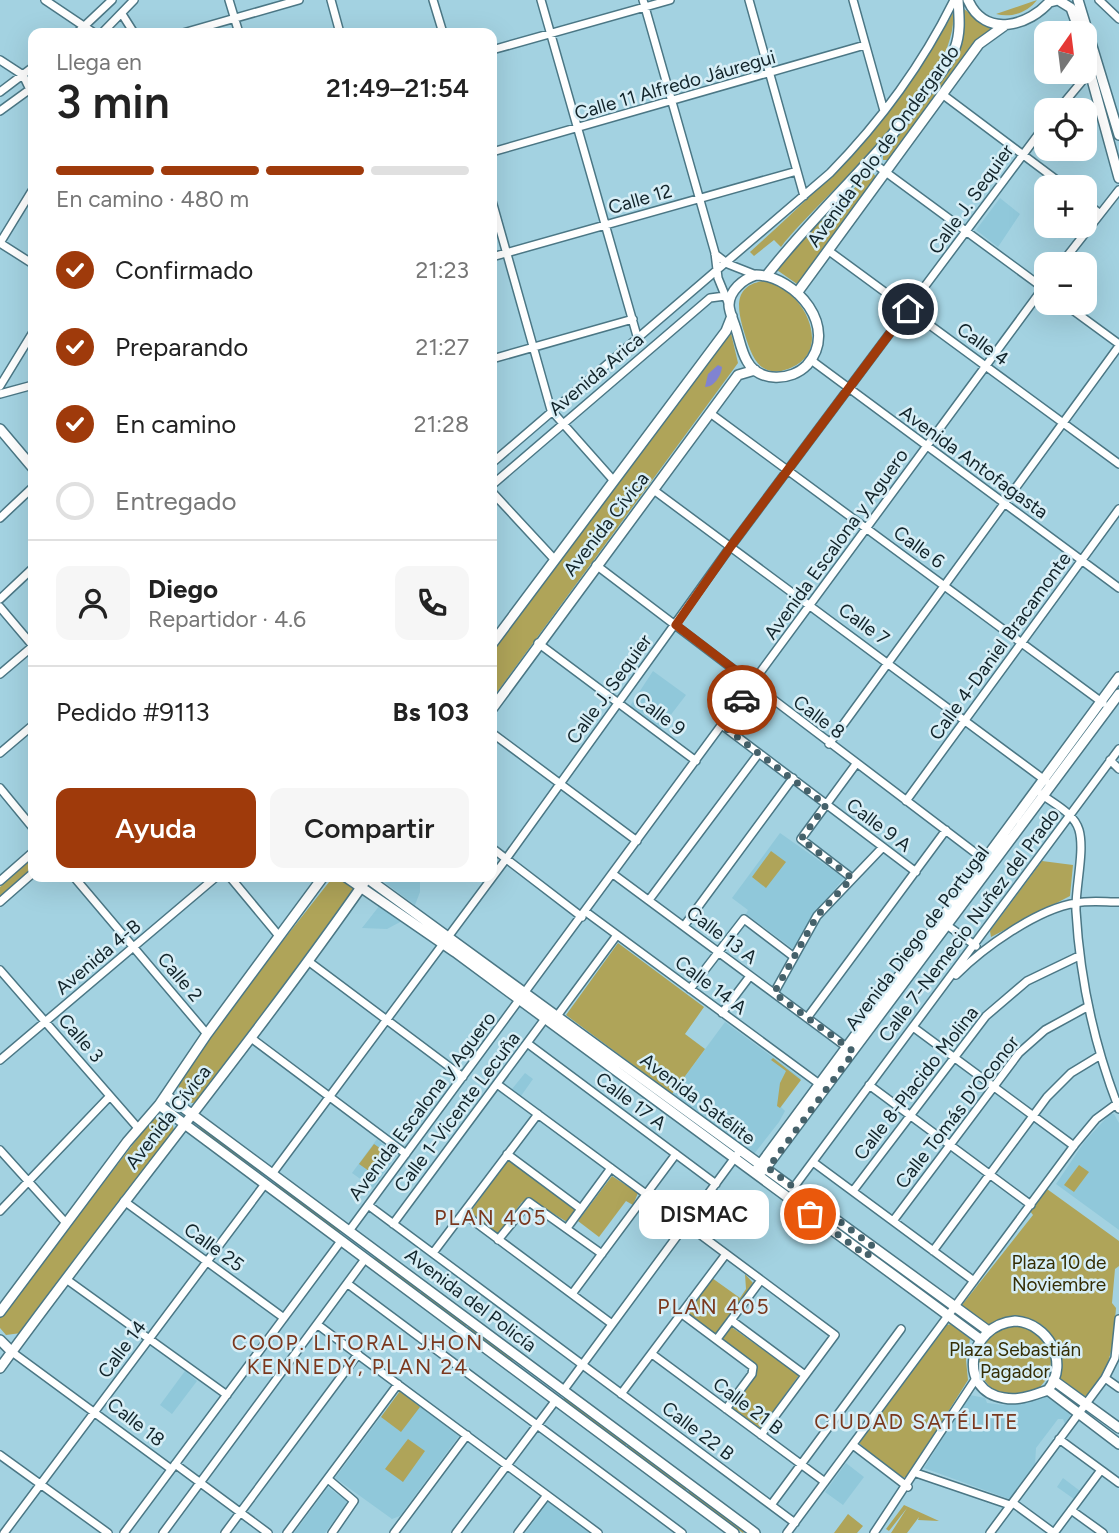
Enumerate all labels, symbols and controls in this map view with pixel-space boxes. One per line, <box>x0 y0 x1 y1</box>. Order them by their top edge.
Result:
north arrow <box>1034 21 1097 84</box>
map controls <box>1034 21 1097 315</box>
street label: Avenida Polo de Ondergardo <box>802 41 964 251</box>
street label: Calle 11 Alfredo Jáuregui <box>572 45 778 125</box>
text: Llega en <box>56 48 142 76</box>
text: 21:49–21:54 <box>326 72 469 104</box>
text: 3 min <box>56 74 170 130</box>
button: locate <box>1034 98 1097 161</box>
street label: Calle J. Sequier <box>923 139 1019 258</box>
button: + <box>1034 175 1097 238</box>
street label: Calle 12 <box>605 179 675 219</box>
text: En camino · 480 m <box>56 185 249 213</box>
icon: check <box>56 251 94 289</box>
button: − <box>1034 252 1097 315</box>
text: Confirmado <box>115 254 253 286</box>
text: 21:23 <box>415 256 469 284</box>
pin <box>878 279 938 339</box>
icon: home <box>889 290 927 328</box>
street label: Calle 4 <box>953 317 1014 371</box>
icon: check <box>56 328 94 366</box>
street label: Avenida Arica <box>544 328 648 420</box>
text: Preparando <box>115 331 248 363</box>
text: 21:27 <box>416 333 469 361</box>
street label: Avenida Antofagasta <box>895 400 1053 524</box>
icon: check <box>56 405 94 443</box>
text: En camino <box>115 408 236 440</box>
text: 21:28 <box>414 410 469 438</box>
street label: Avenida Escalona y Aguero <box>759 444 913 644</box>
street label: Avenida Cívica <box>558 467 654 581</box>
text: Entregado <box>115 485 237 517</box>
street label: Calle 6 <box>889 521 949 573</box>
street label: Calle 4-Daniel Bracamonte <box>924 548 1076 744</box>
button: person <box>56 566 130 640</box>
button: phone <box>395 566 469 640</box>
text: Diego <box>148 573 218 605</box>
street label: Calle 7 <box>834 598 894 650</box>
text: Repartidor · 4.6 <box>148 605 306 633</box>
street label: Calle J. Sequier <box>561 629 657 748</box>
courier <box>707 665 777 735</box>
icon: car <box>723 681 761 719</box>
street label: Calle 9 <box>630 687 690 741</box>
street label: Calle 8 <box>789 690 849 744</box>
text: Pedido #9113 <box>56 696 210 728</box>
text: Bs 103 <box>393 696 469 728</box>
button: Ayuda <box>56 788 256 868</box>
button: Compartir <box>270 788 469 868</box>
street label: Calle 9 A <box>842 793 916 857</box>
street label: Calle 7-Nemecio Nuñez del Prado <box>874 804 1064 1046</box>
street label: Avenida Diego de Portugal <box>840 841 994 1035</box>
street label: Calle 13 A <box>682 901 762 969</box>
street label: Avenida 4-B <box>51 915 145 999</box>
street label: Calle 2 <box>153 948 207 1006</box>
street label: Calle 14 A <box>671 951 752 1020</box>
street label: Calle 8-Placido Molina <box>849 1002 983 1164</box>
street label: Avenida Escalona y Aguero <box>343 1007 501 1205</box>
street label: Calle 3 <box>54 1009 108 1067</box>
street label: Calle 1-Vicente Lecuña <box>389 1027 525 1197</box>
street label: Calle Tomás D'Oconor <box>890 1031 1024 1193</box>
street label: Avenida Satélite <box>636 1048 760 1150</box>
street label: Avenida Cívica <box>120 1060 216 1174</box>
street label: Calle 17 A <box>591 1067 671 1135</box>
pin <box>780 1184 840 1244</box>
callout: DISMAC <box>638 1190 768 1238</box>
icon: bag <box>791 1195 829 1233</box>
text: DISMAC <box>660 1200 748 1228</box>
district label: PLAN 405 <box>434 1205 548 1230</box>
street label: Calle 25 <box>180 1218 248 1276</box>
street label: Avenida del Policía <box>401 1243 541 1357</box>
park label: Plaza 10 de Noviembre <box>1012 1251 1106 1296</box>
district label: PLAN 405 <box>657 1294 771 1319</box>
street label: Calle 14 <box>93 1315 151 1382</box>
district label: COOP. LITORAL JHON KENNEDY, PLAN 24 <box>232 1330 484 1379</box>
park label: Plaza Sebastián Pagador <box>949 1338 1081 1383</box>
street label: Calle 21 B <box>708 1372 788 1440</box>
street label: Calle 18 <box>103 1393 169 1451</box>
street label: Calle 22 B <box>657 1396 739 1466</box>
district label: CIUDAD SATÉLITE <box>814 1409 1020 1434</box>

